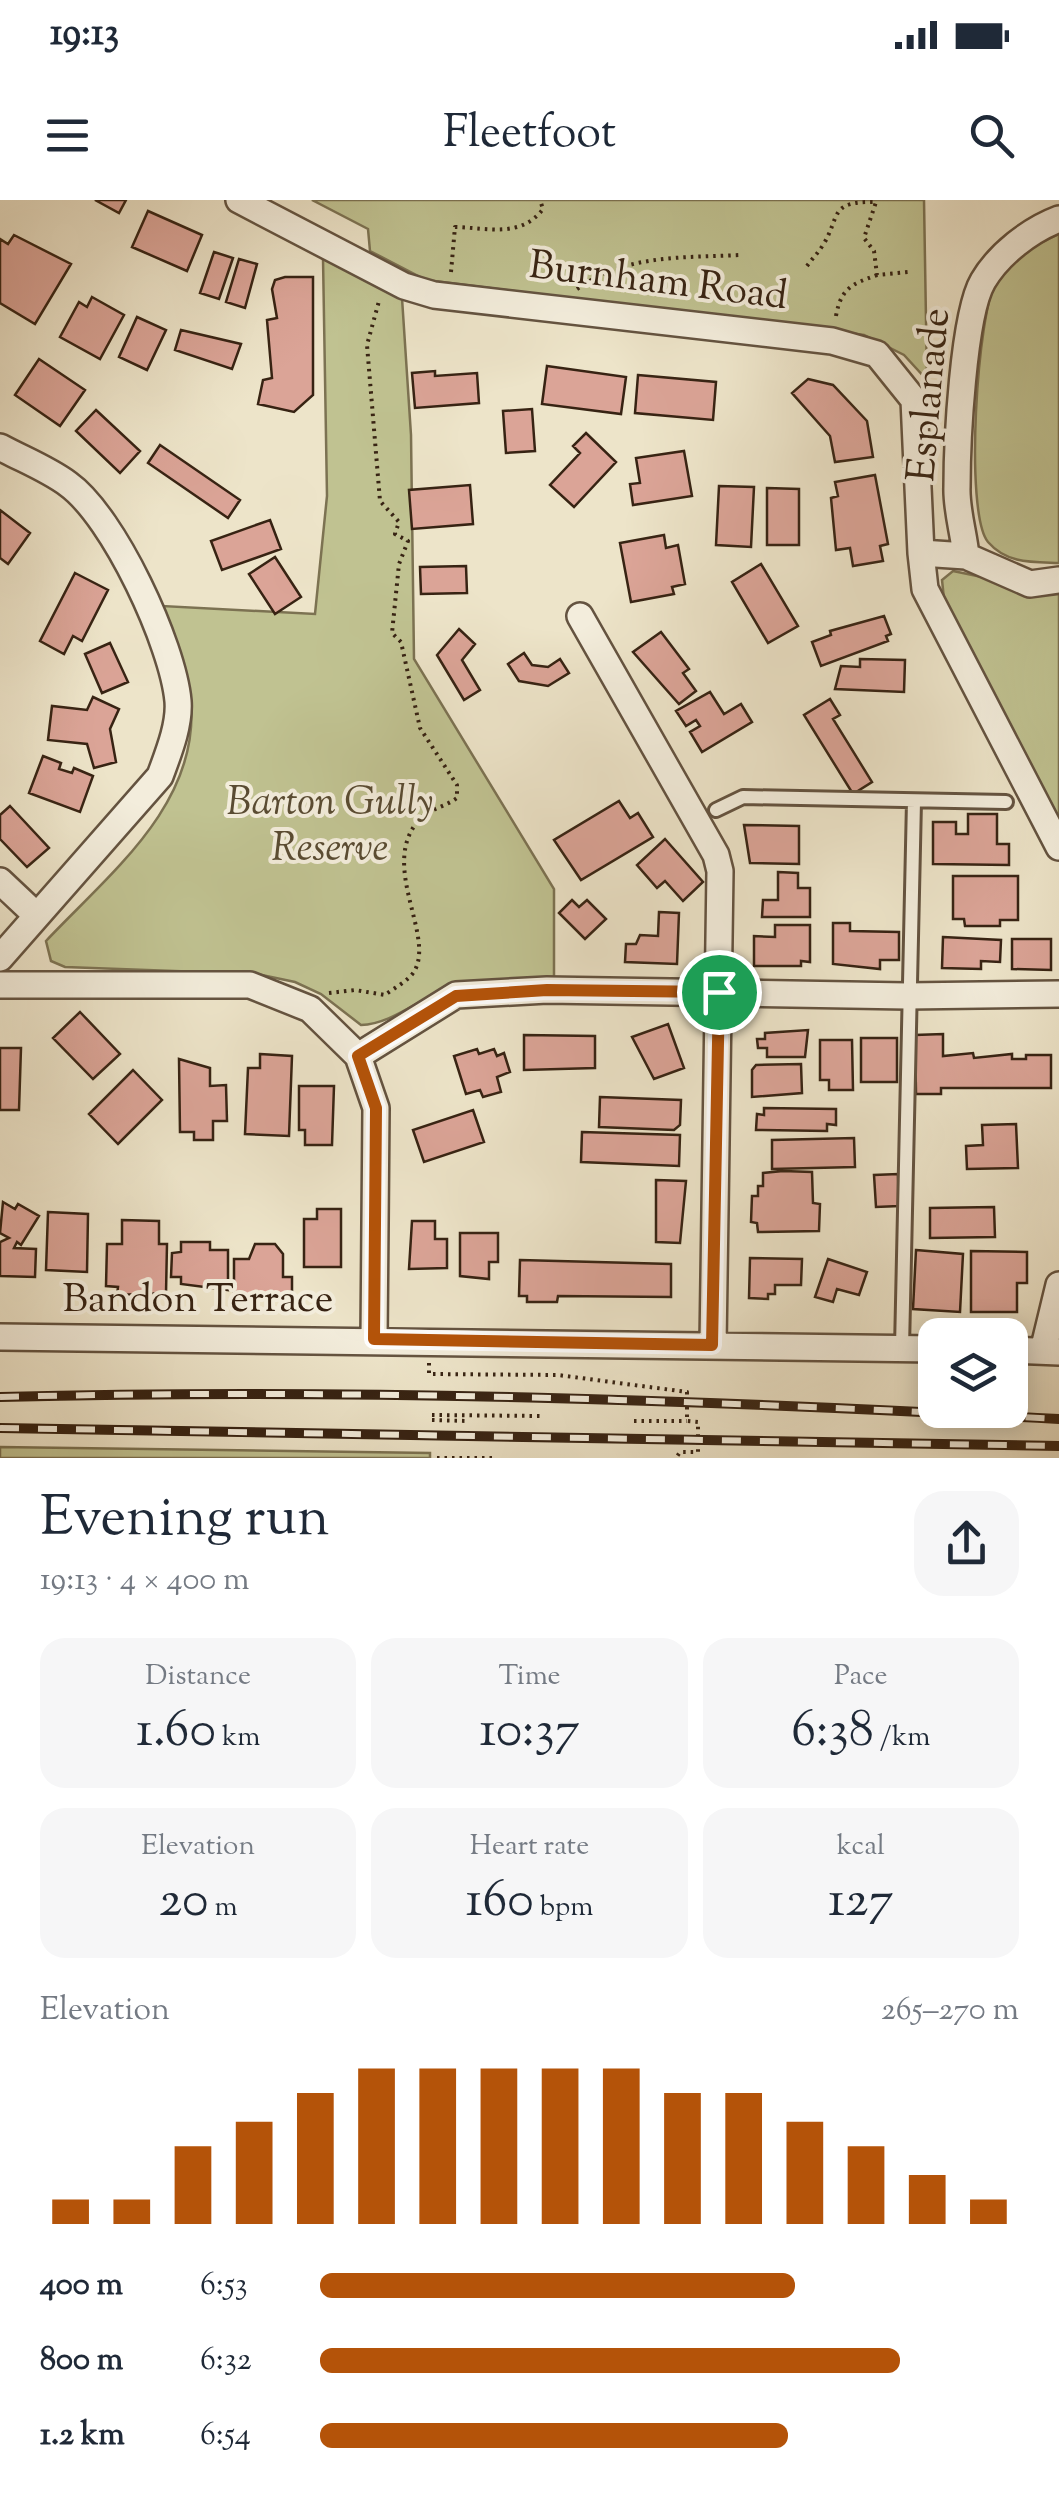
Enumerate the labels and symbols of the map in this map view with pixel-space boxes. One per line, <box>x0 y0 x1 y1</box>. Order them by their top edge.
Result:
street label: Burnham Road <box>525 239 791 327</box>
street label: Esplanade <box>895 306 967 484</box>
park label: Barton Gully Reserve <box>227 776 433 879</box>
pin <box>677 950 762 1035</box>
street label: Bandon Terrace <box>63 1273 333 1330</box>

